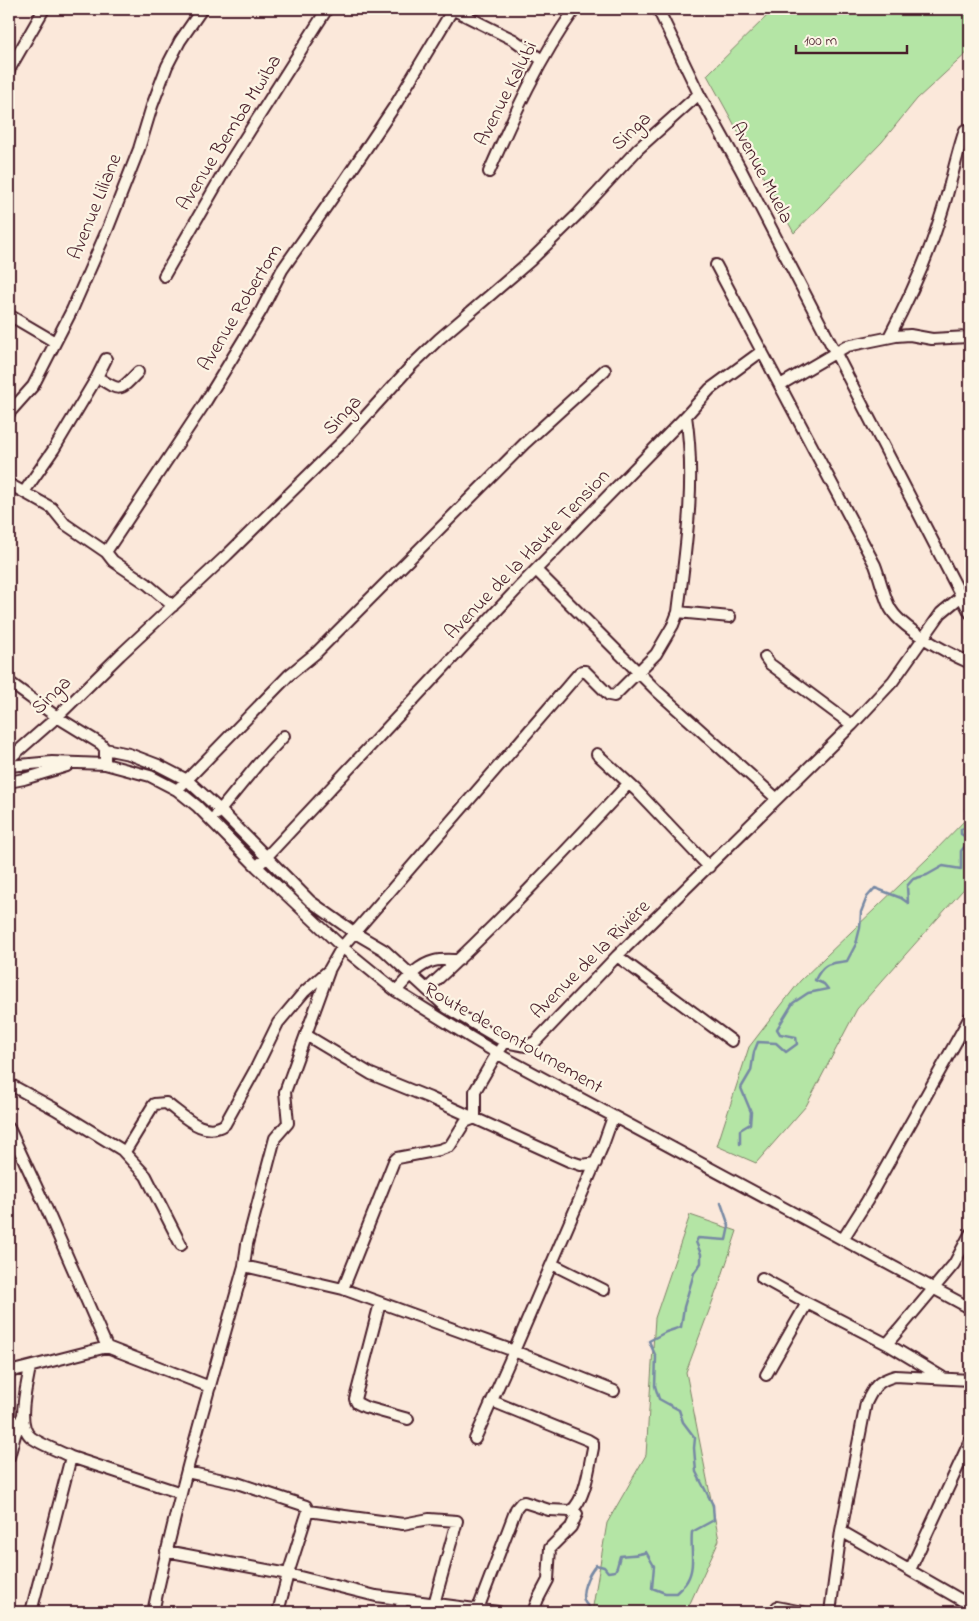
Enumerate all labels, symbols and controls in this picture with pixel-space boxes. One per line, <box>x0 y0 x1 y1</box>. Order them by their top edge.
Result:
scale bar <box>796 22 908 54</box>
text: 100 m <box>804 30 837 52</box>
street label: Avenue Kalubi <box>468 37 546 151</box>
street label: Avenue Bemba Mwiba <box>170 49 290 217</box>
street label: Singa <box>605 106 659 159</box>
street label: Avenue Muela <box>722 117 800 229</box>
street label: Avenue Liliane <box>62 149 131 265</box>
street label: Avenue Robertom <box>191 239 291 377</box>
street label: Singa <box>317 389 370 443</box>
street label: Avenue de la Haute Tension <box>438 463 618 647</box>
street label: Singa <box>25 670 79 723</box>
street label: Avenue de la Rivière <box>524 893 658 1027</box>
street label: Route de contournement <box>418 976 608 1102</box>

